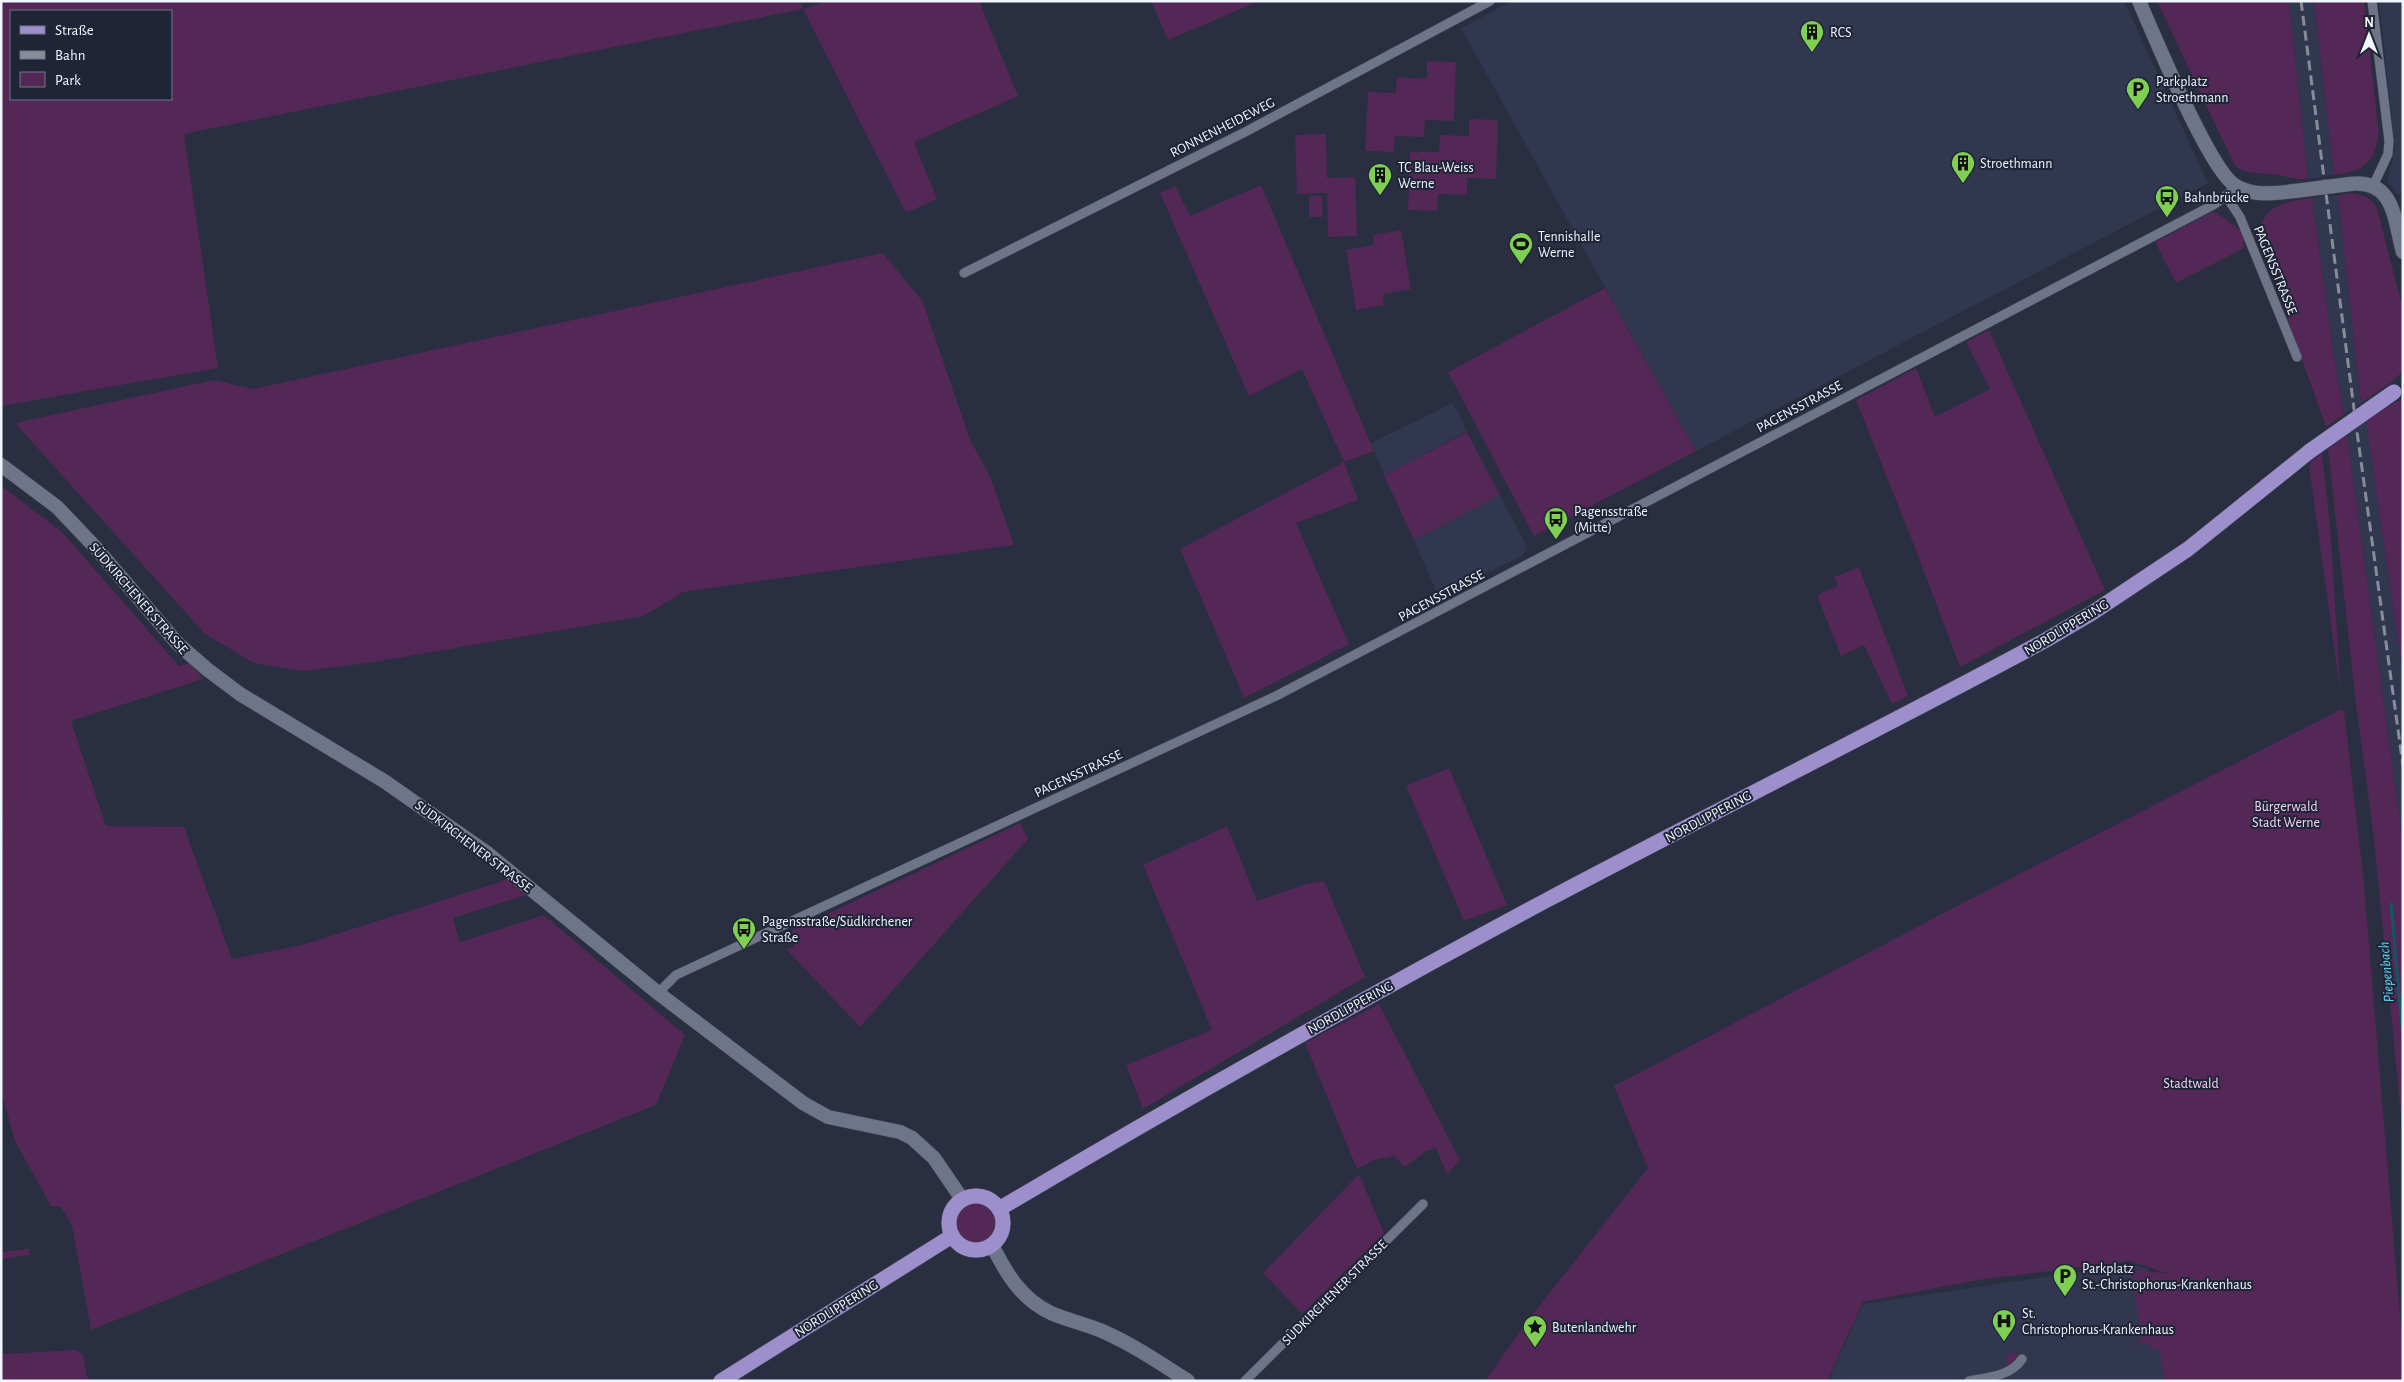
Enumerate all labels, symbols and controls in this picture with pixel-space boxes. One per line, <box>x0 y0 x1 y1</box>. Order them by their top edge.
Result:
legend <box>10 10 172 100</box>
north arrow <box>2344 10 2394 60</box>
text: N <box>2364 16 2374 30</box>
building icon: RCS <box>1799 19 1825 53</box>
text: Straße <box>55 23 94 38</box>
place label: RCS <box>1830 26 1852 40</box>
text: Bahn <box>55 48 85 63</box>
text: Park <box>55 73 81 88</box>
place label: Parkplatz Stroethmann <box>2156 75 2228 105</box>
parking icon: Parkplatz Stroethmann <box>2125 76 2151 110</box>
street label: RONNENHEIDEWEG <box>1168 95 1277 160</box>
building icon: Stroethmann <box>1950 150 1976 184</box>
place label: Stroethmann <box>1980 157 2052 171</box>
place label: TC Blau-Weiss Werne <box>1398 161 1474 191</box>
building icon: TC Blau-Weiss Werne <box>1367 162 1393 196</box>
bus stop icon: Bahnbrücke <box>2154 184 2180 218</box>
place label: Bahnbrücke <box>2184 191 2249 205</box>
street label: PAGENSSTRASSE <box>2251 224 2299 317</box>
place label: Tennishalle Werne <box>1538 230 1600 260</box>
sports icon: Tennishalle Werne <box>1508 231 1534 265</box>
street label: PAGENSSTRASSE <box>1754 378 1845 435</box>
place label: Pagensstraße (Mitte) <box>1574 505 1648 535</box>
bus stop icon: Pagensstraße (Mitte) <box>1543 506 1569 540</box>
street label: SÜDKIRCHENER STRASSE <box>86 538 193 657</box>
street label: PAGENSSTRASSE <box>1396 567 1487 624</box>
street label: NORDLIPPERING <box>2022 597 2111 658</box>
street label: PAGENSSTRASSE <box>1032 747 1125 800</box>
street label: NORDLIPPERING <box>1663 788 1754 845</box>
street label: SÜDKIRCHENER STRASSE <box>412 796 537 895</box>
park label: Bürgerwald Stadt Werne <box>2252 800 2320 830</box>
place label: Pagensstraße/Südkirchener Straße <box>762 915 913 945</box>
bus stop icon: Pagensstraße/Südkirchener Straße <box>731 916 757 950</box>
water label: Piepenbach <box>2376 941 2397 1003</box>
street label: NORDLIPPERING <box>1305 979 1395 1037</box>
park label: Stadtwald <box>2163 1077 2219 1091</box>
street label: SÜDKIRCHENER STRASSE <box>1277 1235 1390 1348</box>
place label: Parkplatz St.-Christophorus-Krankenhaus <box>2082 1262 2252 1292</box>
parking icon: Parkplatz St.-Christophorus-Krankenhaus <box>2052 1263 2078 1297</box>
street label: NORDLIPPERING <box>792 1278 881 1340</box>
place label: St. Christophorus-Krankenhaus <box>2022 1307 2174 1337</box>
hospital icon: St. Christophorus-Krankenhaus <box>1991 1308 2017 1342</box>
place icon: Butenlandwehr <box>1522 1314 1548 1348</box>
place label: Butenlandwehr <box>1552 1321 1637 1335</box>

